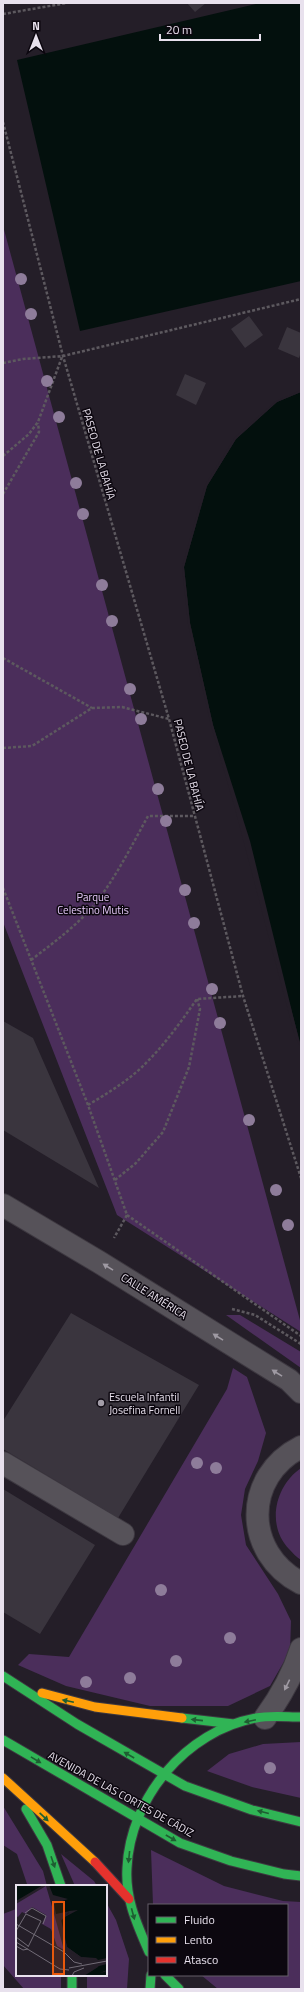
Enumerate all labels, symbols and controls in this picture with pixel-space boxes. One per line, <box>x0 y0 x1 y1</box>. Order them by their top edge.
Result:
north arrow <box>16 16 56 56</box>
scale bar <box>160 16 260 42</box>
text: N <box>32 18 40 34</box>
text: 20 m <box>166 20 192 39</box>
street label: PASEO DE LA BAHÍA <box>78 407 120 502</box>
street label: PASEO DE LA BAHÍA <box>170 717 208 813</box>
park label: Parque Celestino Mutis <box>57 889 129 918</box>
one-way arrow <box>102 1264 114 1271</box>
street label: CALLE AMÉRICA <box>118 1269 191 1323</box>
one-way arrow <box>212 1333 224 1340</box>
one-way arrow <box>272 1369 282 1377</box>
place label: Escuela Infantil Josefina Fornell <box>109 1389 180 1418</box>
marker: Escuela Infantil Josefina Fornell <box>96 1398 106 1408</box>
one-way arrow <box>284 1679 290 1691</box>
one-way arrow <box>62 1697 74 1703</box>
one-way arrow <box>191 1717 203 1723</box>
one-way arrow <box>244 1718 256 1724</box>
street label: AVENIDA DE LAS CORTES DE CÁDIZ <box>45 1747 197 1841</box>
one-way arrow <box>123 1751 135 1758</box>
one-way arrow <box>31 1756 41 1764</box>
one-way arrow <box>257 1809 269 1815</box>
one-way arrow <box>40 1812 49 1821</box>
one-way arrow <box>165 1834 177 1841</box>
one-way arrow <box>125 1851 132 1863</box>
one-way arrow <box>50 1857 56 1869</box>
inset map <box>16 1885 107 1976</box>
legend <box>148 1904 288 1976</box>
one-way arrow <box>130 1909 136 1921</box>
text: Fluido <box>184 1910 215 1929</box>
text: Lento <box>184 1930 213 1949</box>
text: Atasco <box>184 1950 218 1969</box>

